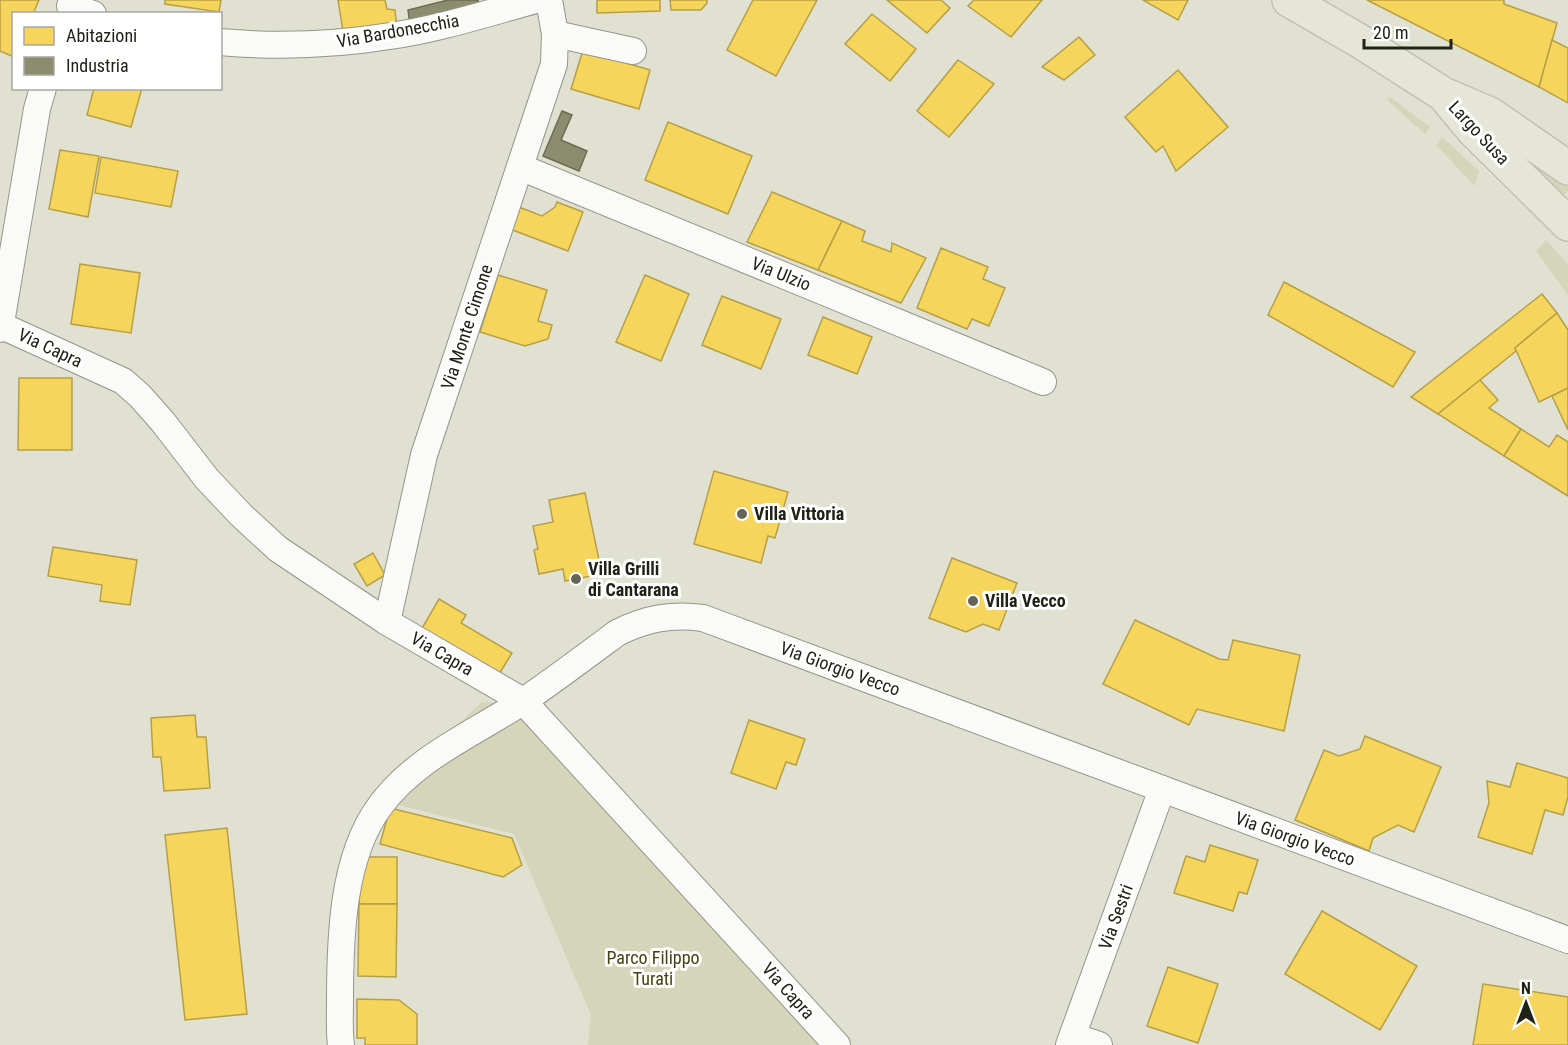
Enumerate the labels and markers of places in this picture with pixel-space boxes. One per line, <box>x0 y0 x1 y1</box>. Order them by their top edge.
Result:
place label: Villa Vittoria <box>754 503 844 524</box>
marker: Villa Vittoria <box>735 507 749 521</box>
place label: Villa Grilli di Cantarana <box>588 558 679 600</box>
marker: Villa Grilli di Cantarana <box>569 572 583 586</box>
place label: Villa Vecco <box>985 590 1066 611</box>
marker: Villa Vecco <box>966 594 980 608</box>

